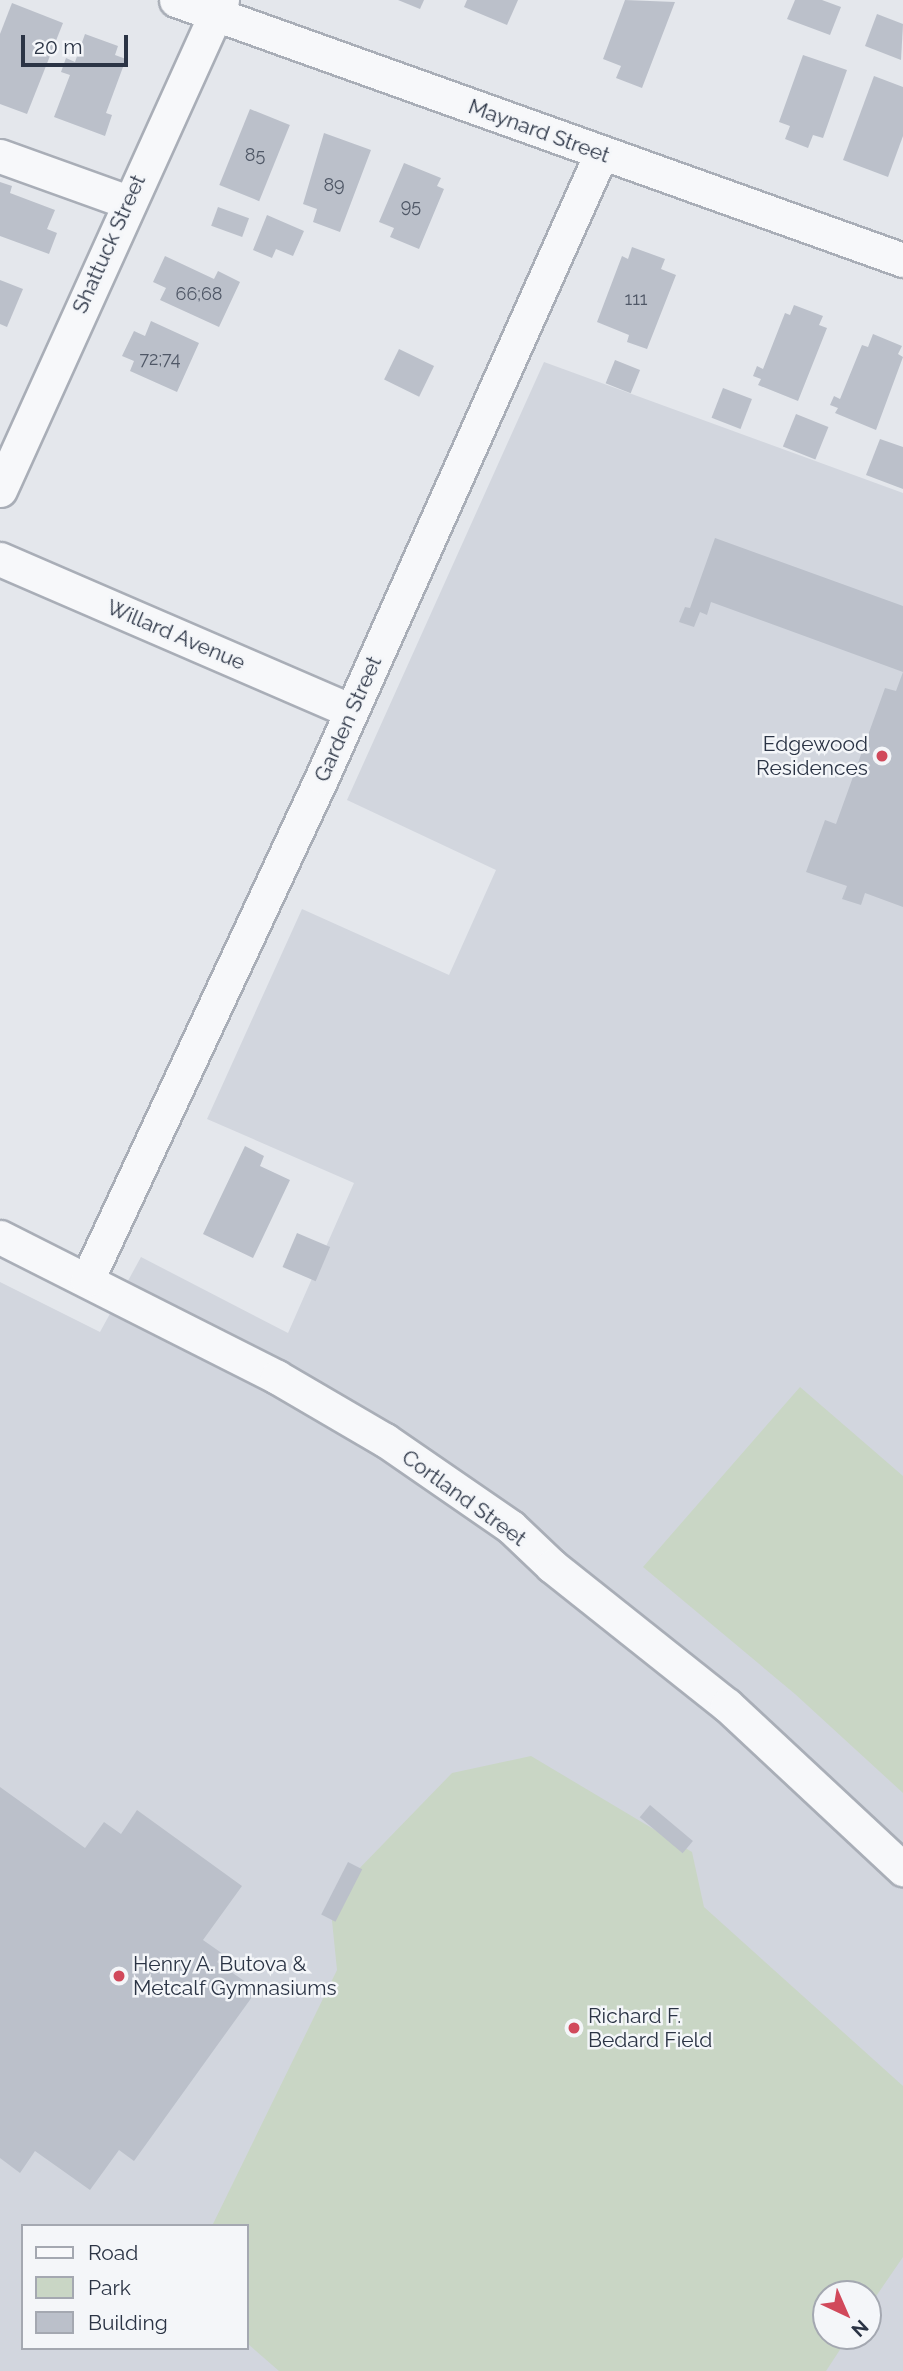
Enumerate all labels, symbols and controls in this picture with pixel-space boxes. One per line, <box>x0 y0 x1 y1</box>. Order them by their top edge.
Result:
scale bar <box>24 21 131 65</box>
text: 20 m <box>34 34 82 59</box>
street label: Maynard Street <box>465 94 613 168</box>
house number: 85 <box>245 144 265 166</box>
street label: Shattuck Street <box>67 171 151 317</box>
house number: 89 <box>323 174 345 196</box>
house number: 95 <box>401 195 421 217</box>
house number: 66;68 <box>176 283 222 305</box>
house number: 111 <box>624 288 648 310</box>
house number: 72;74 <box>139 348 181 370</box>
street label: Willard Avenue <box>103 594 249 676</box>
street label: Garden Street <box>309 652 387 786</box>
place label: Edgewood Residences <box>756 731 868 781</box>
marker: Edgewood Residences <box>874 748 890 764</box>
street label: Cortland Street <box>397 1445 531 1551</box>
place label: Henry A. Butova & Metcalf Gymnasiums <box>133 1951 337 2001</box>
marker: Henry A. Butova & Metcalf Gymnasiums <box>111 1968 127 1984</box>
place label: Richard F. Bedard Field <box>588 2003 712 2053</box>
marker: Richard F. Bedard Field <box>566 2020 582 2036</box>
legend <box>21 2224 248 2350</box>
text: Road <box>88 2240 138 2265</box>
text: Park <box>88 2275 131 2300</box>
north arrow <box>812 2280 882 2350</box>
text: Building <box>88 2310 168 2335</box>
text: N <box>847 2316 873 2342</box>

